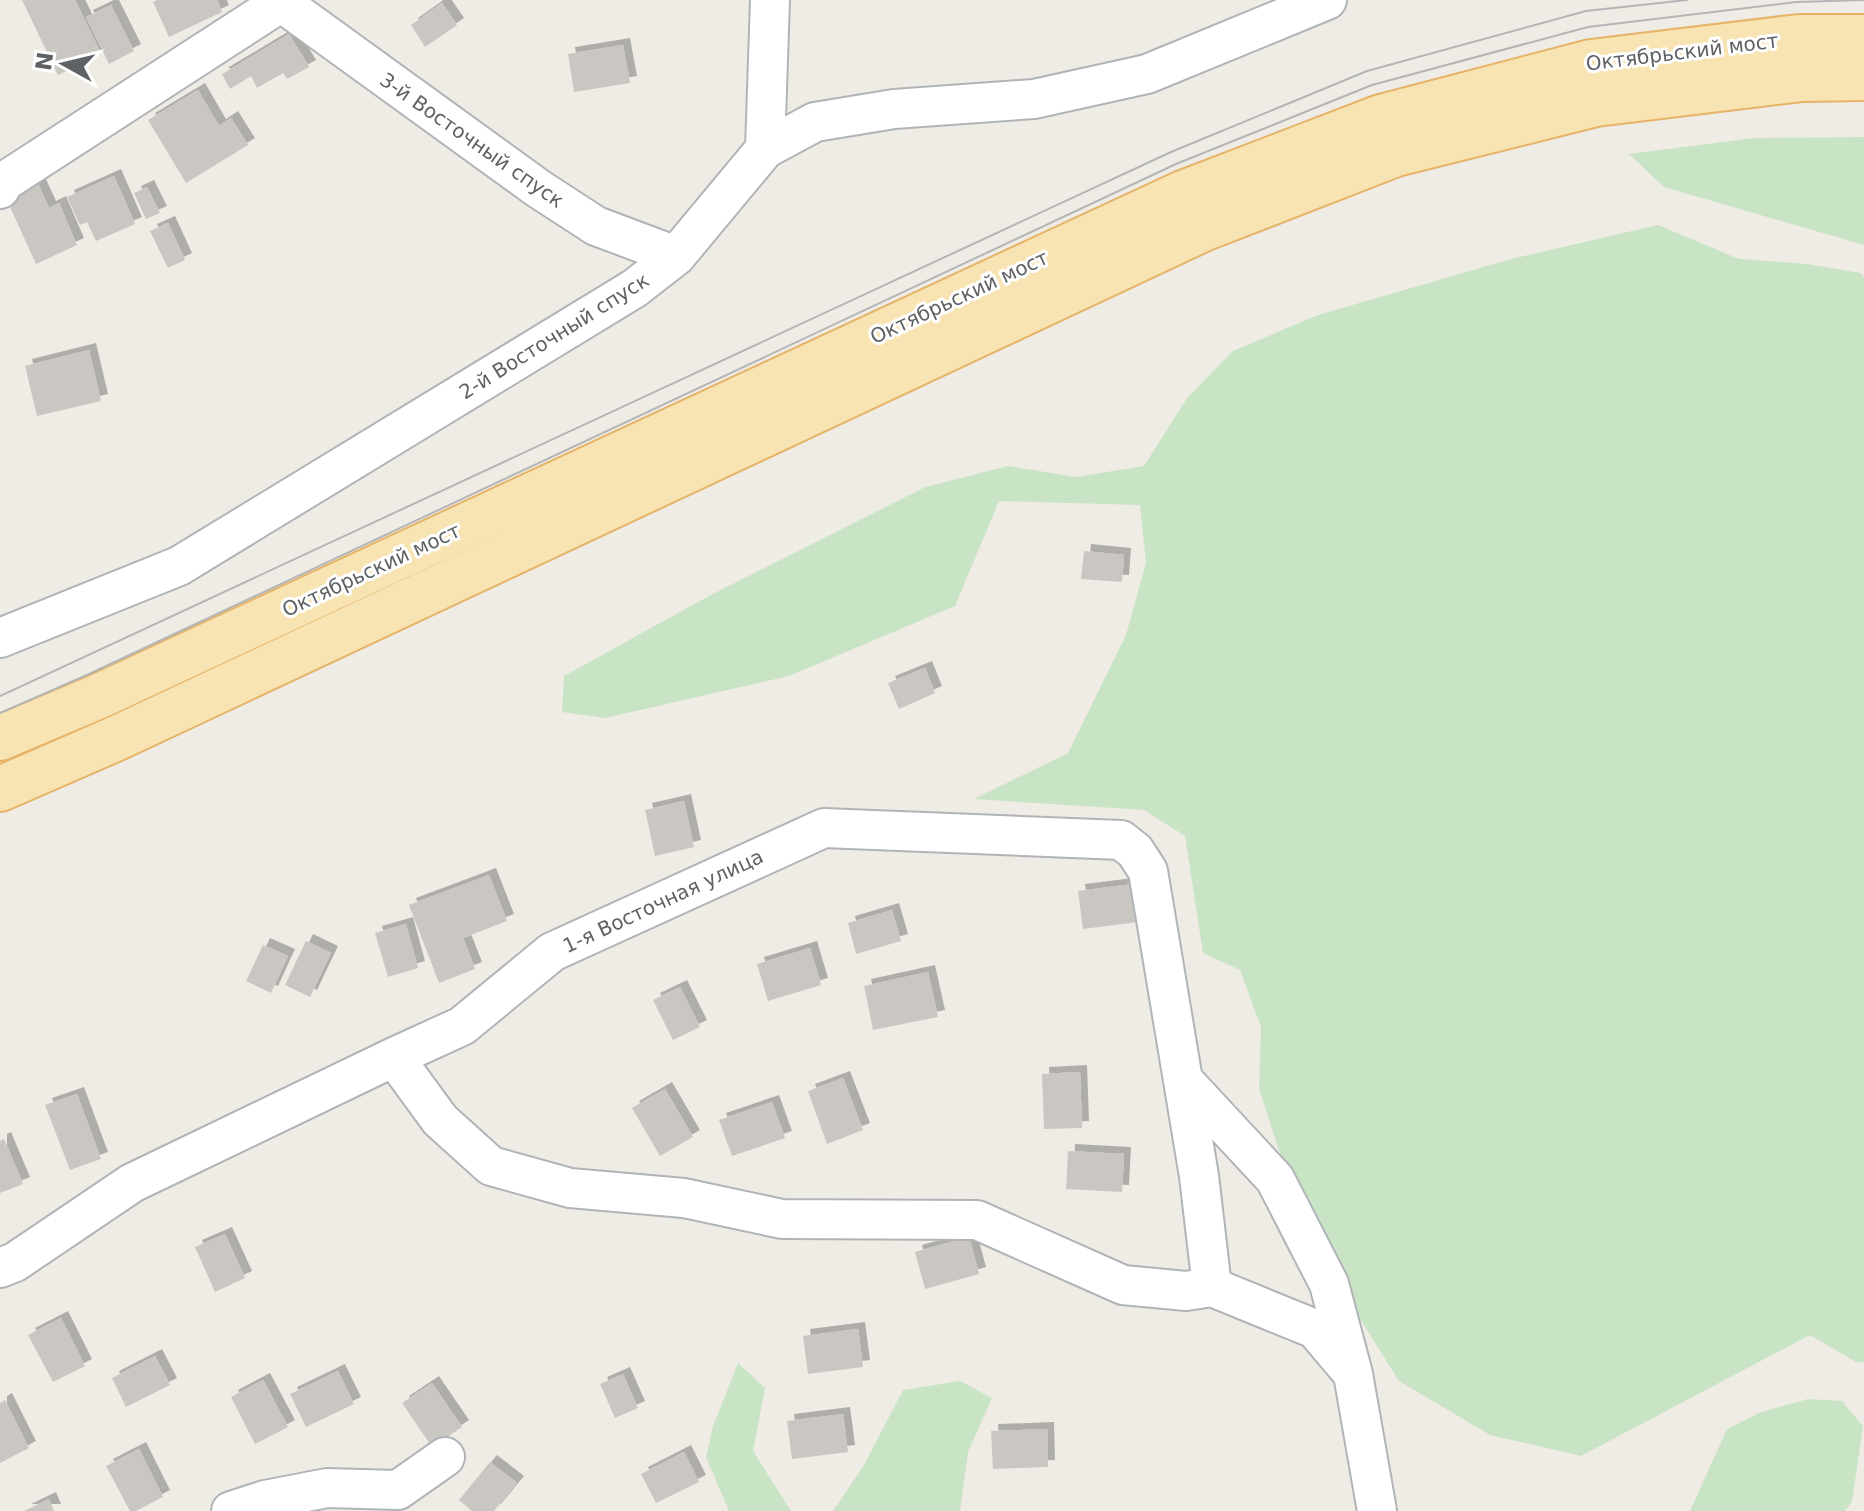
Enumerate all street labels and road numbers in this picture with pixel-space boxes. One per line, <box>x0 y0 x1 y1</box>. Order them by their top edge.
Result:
street label: Октябрьский мост <box>1584 28 1780 76</box>
street label: 3-й Восточный спуск <box>375 67 569 213</box>
street label: Октябрьский мост <box>866 245 1052 349</box>
street label: 2-й Восточный спуск <box>455 268 653 404</box>
street label: Октябрьский мост <box>278 518 464 622</box>
street label: 1-я Восточная улица <box>559 844 767 958</box>

